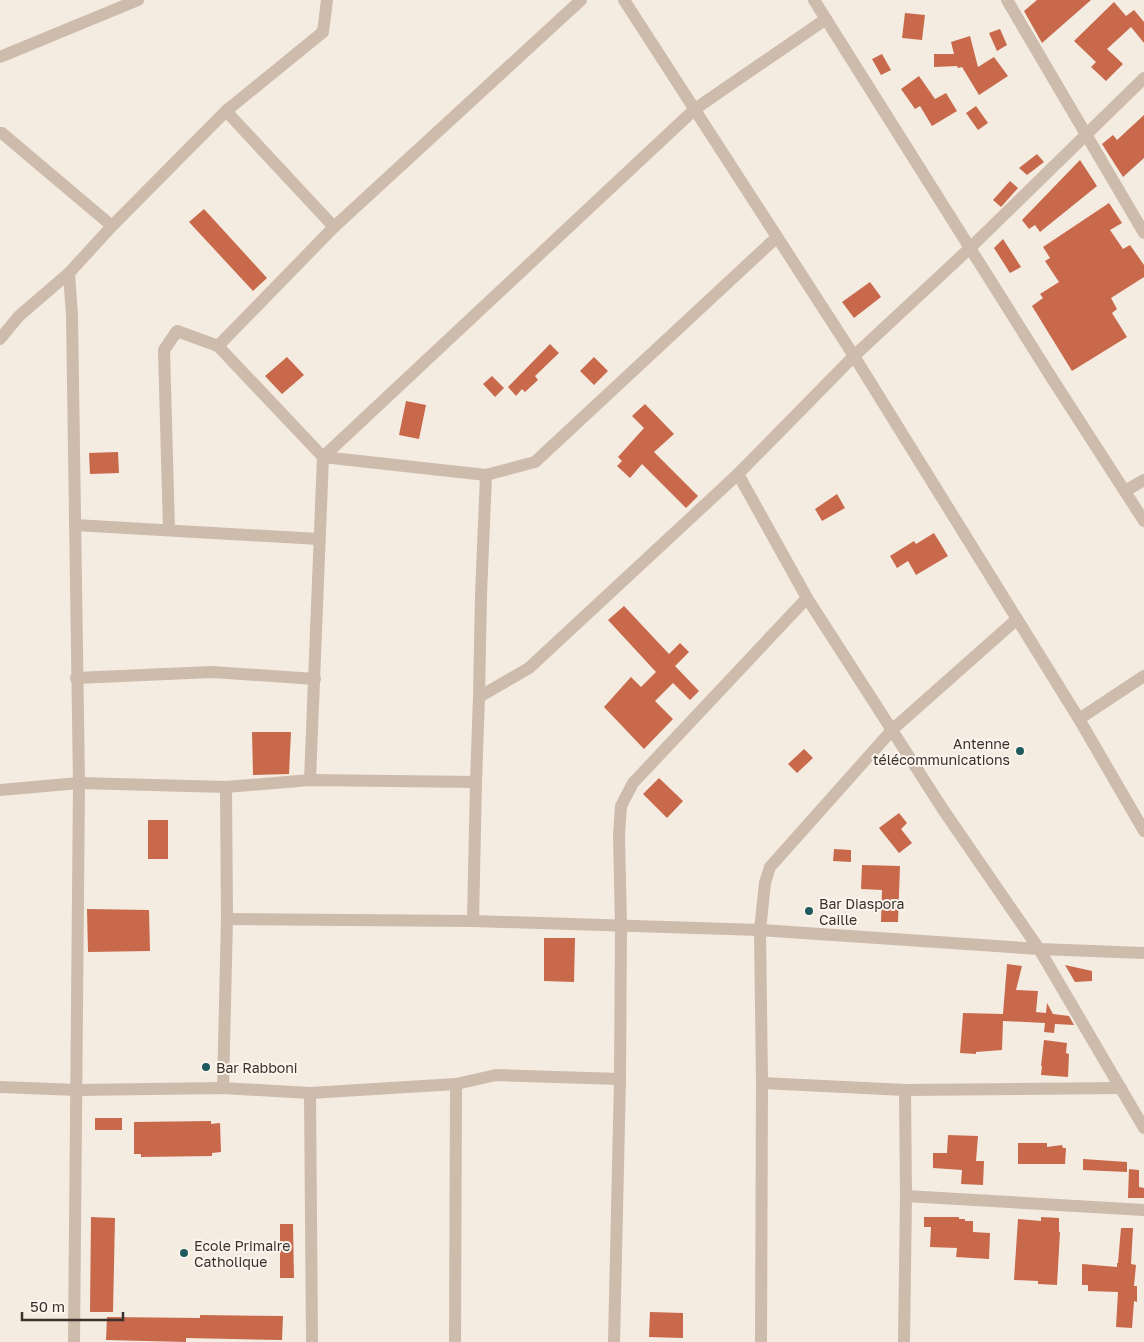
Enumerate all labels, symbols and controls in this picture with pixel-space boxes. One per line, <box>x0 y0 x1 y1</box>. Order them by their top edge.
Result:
place label: Antenne télécommunications <box>873 735 1010 768</box>
marker: Antenne télécommunications <box>1014 745 1026 757</box>
place label: Bar Diaspora Caille <box>819 895 904 928</box>
marker: Bar Diaspora Caille <box>803 905 815 917</box>
place label: Bar Rabboni <box>216 1059 298 1076</box>
marker: Bar Rabboni <box>200 1061 212 1073</box>
place label: Ecole Primaire Catholique <box>194 1237 290 1270</box>
marker: Ecole Primaire Catholique <box>178 1247 190 1259</box>
scale bar <box>22 1290 124 1322</box>
text: 50 m <box>30 1297 65 1315</box>

